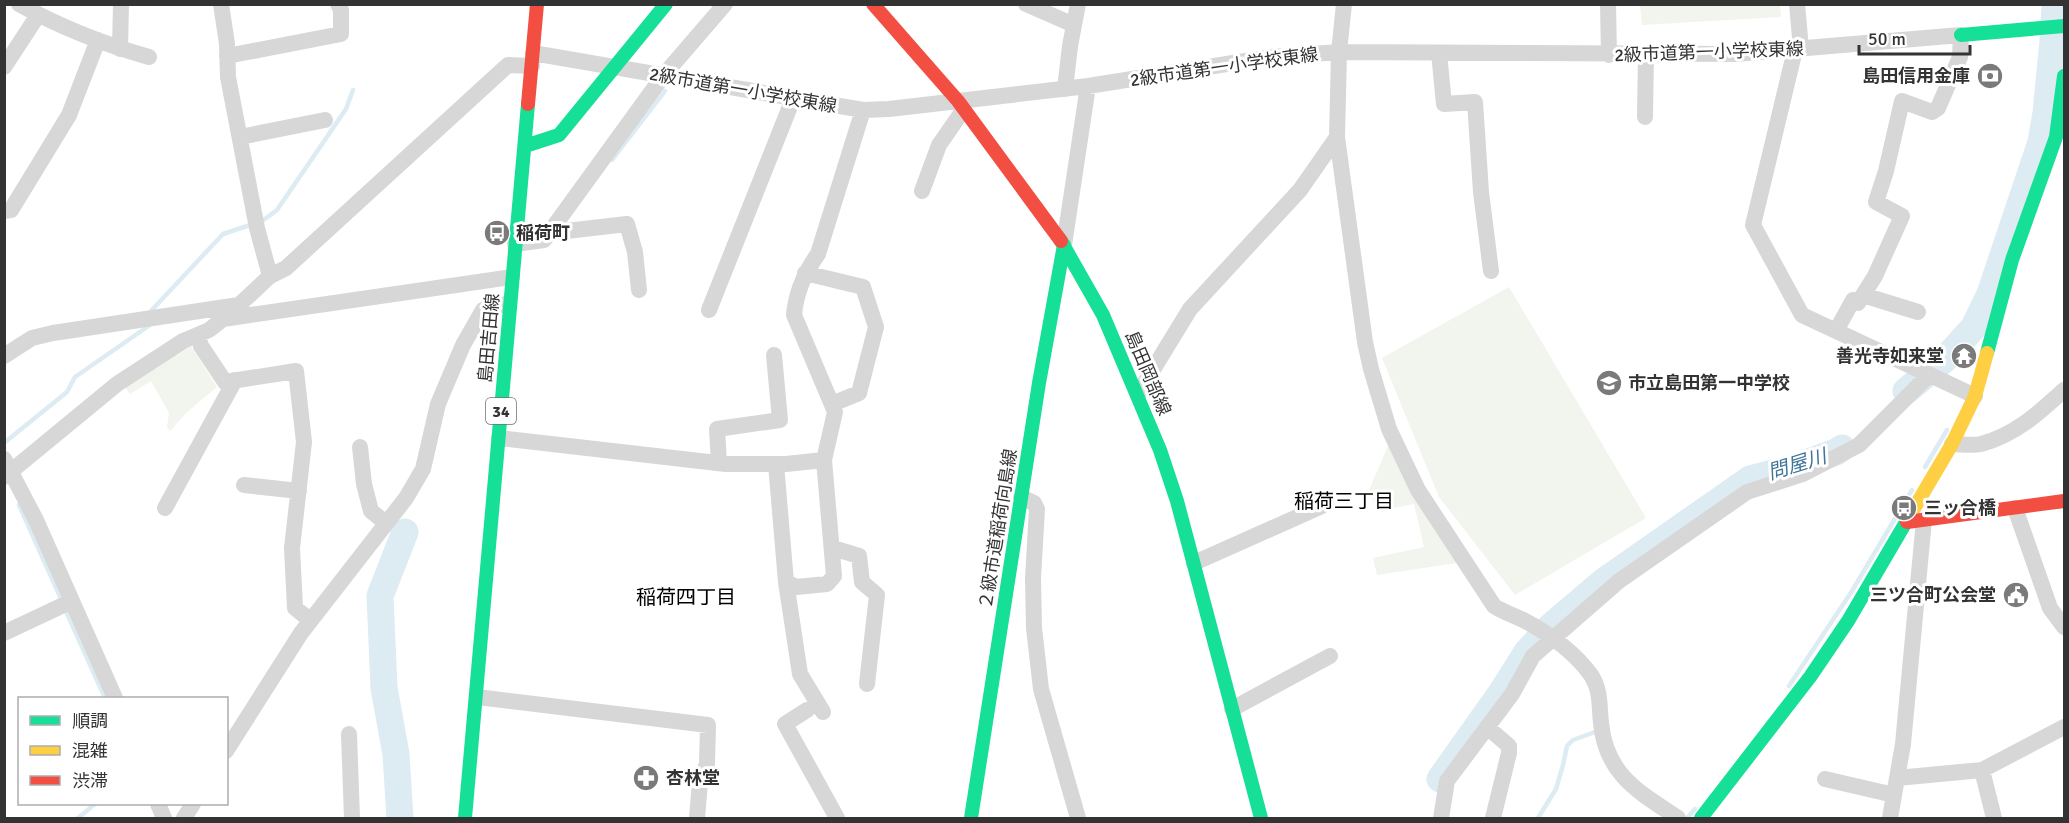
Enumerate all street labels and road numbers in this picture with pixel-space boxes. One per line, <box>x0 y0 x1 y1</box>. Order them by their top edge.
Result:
street label: 2級市道第一小学校東線 <box>1614 38 1804 66</box>
street label: 2級市道第一小学校東線 <box>1129 43 1319 91</box>
street label: 2級市道第一小学校東線 <box>648 63 838 117</box>
street label: 島田吉田線 <box>474 292 504 384</box>
street label: 島田岡部線 <box>1120 327 1176 419</box>
road number: 34 <box>486 398 516 424</box>
street label: ２級市道稲荷向島線 <box>974 447 1022 611</box>

